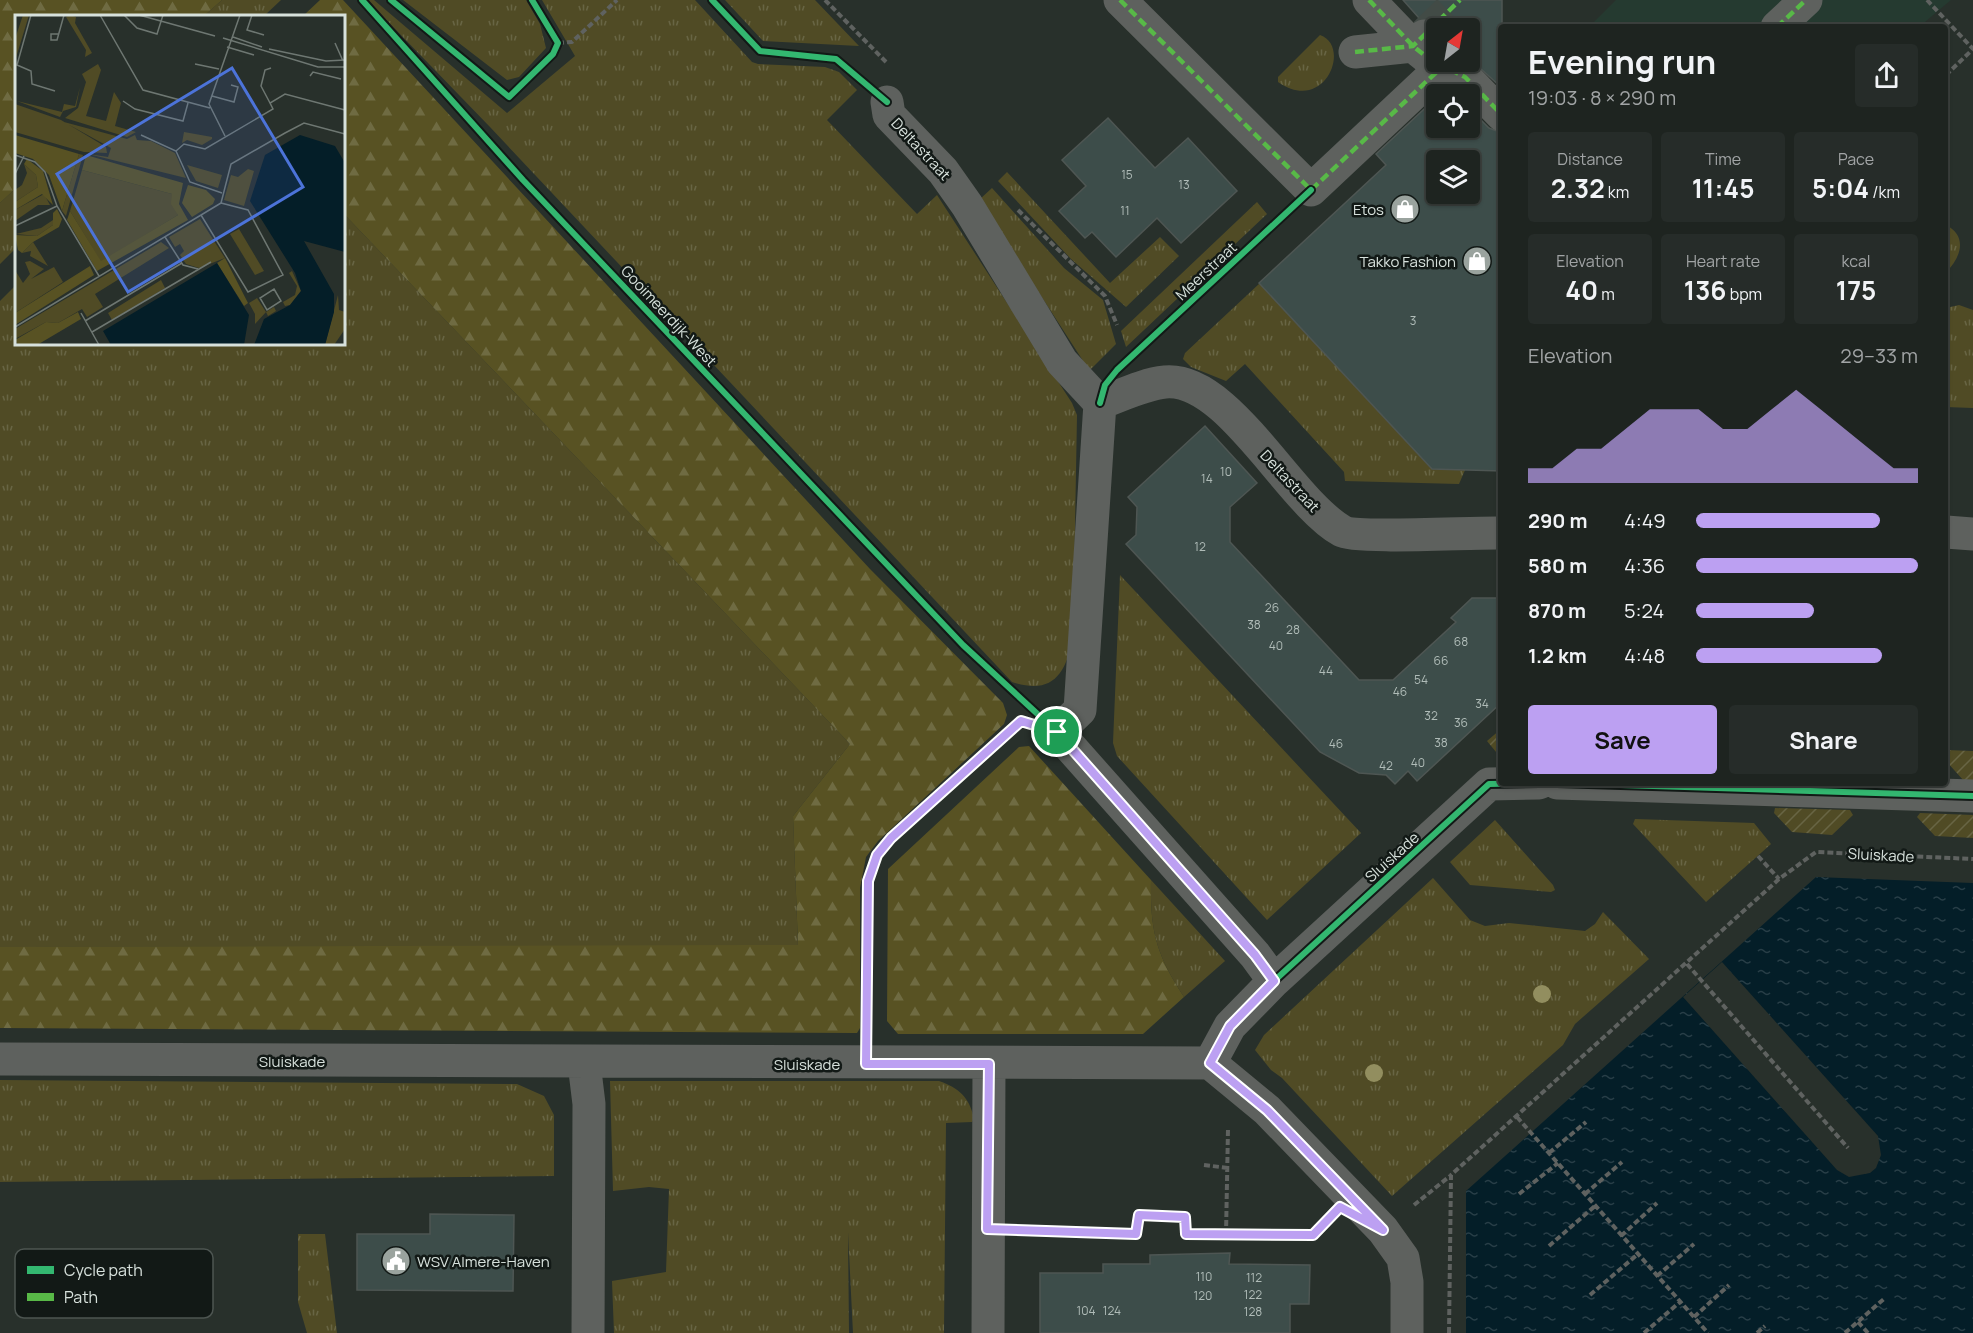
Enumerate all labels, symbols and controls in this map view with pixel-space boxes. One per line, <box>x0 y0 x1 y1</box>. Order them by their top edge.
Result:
inset map <box>15 15 345 345</box>
north arrow <box>1426 18 1480 72</box>
map controls <box>1426 18 1480 204</box>
text: Evening run <box>1528 39 1716 84</box>
button: share <box>1855 44 1918 107</box>
button: locate <box>1426 84 1480 138</box>
text: 19:03 · 8 × 290 m <box>1528 84 1676 111</box>
street label: Deltastraat <box>887 113 955 185</box>
text: Distance <box>1557 148 1623 170</box>
text: Time <box>1705 148 1741 170</box>
text: Pace <box>1838 148 1874 170</box>
button: layers <box>1426 150 1480 204</box>
house number: 15 <box>1121 166 1133 183</box>
text: 2.32 <box>1551 170 1605 206</box>
text: 11:45 <box>1692 170 1754 206</box>
text: 5:04 <box>1812 170 1869 206</box>
house number: 13 <box>1178 176 1190 193</box>
text: km <box>1605 181 1629 203</box>
text: /km <box>1869 181 1900 203</box>
shop icon: Etos <box>1389 193 1421 225</box>
place label: Etos <box>1353 199 1384 220</box>
house number: 11 <box>1120 202 1130 219</box>
street label: Meerstraat <box>1171 237 1241 305</box>
shop icon: Takko Fashion <box>1461 245 1493 277</box>
text: Elevation <box>1556 250 1624 272</box>
text: Heart rate <box>1686 250 1760 272</box>
text: kcal <box>1841 250 1871 272</box>
place label: Takko Fashion <box>1360 251 1456 272</box>
street label: Gooimeerdijk-West <box>616 261 722 371</box>
text: 40 <box>1565 272 1598 308</box>
text: 136 <box>1684 272 1726 308</box>
text: 175 <box>1836 272 1876 308</box>
text: m <box>1598 283 1615 305</box>
text: bpm <box>1726 283 1762 305</box>
house number: 3 <box>1410 312 1416 329</box>
text: Elevation <box>1528 342 1612 369</box>
text: 29–33 m <box>1840 342 1918 369</box>
street label: Deltastraat <box>1256 445 1324 517</box>
house number: 10 <box>1220 463 1232 480</box>
house number: 14 <box>1201 470 1213 487</box>
text: 290 m <box>1528 507 1587 534</box>
text: 4:49 <box>1624 507 1666 534</box>
house number: 12 <box>1194 538 1206 555</box>
text: 580 m <box>1528 552 1587 579</box>
text: 4:36 <box>1624 552 1665 579</box>
text: 870 m <box>1528 597 1586 624</box>
text: 5:24 <box>1624 597 1664 624</box>
house number: 26 <box>1265 599 1279 616</box>
house number: 38 <box>1247 616 1261 633</box>
house number: 28 <box>1286 621 1300 638</box>
house number: 68 <box>1454 633 1468 650</box>
house number: 40 <box>1269 637 1283 654</box>
text: 1.2 km <box>1528 642 1587 669</box>
text: 4:48 <box>1624 642 1665 669</box>
house number: 66 <box>1434 652 1448 669</box>
house number: 44 <box>1319 662 1333 679</box>
house number: 54 <box>1414 671 1428 688</box>
house number: 46 <box>1393 683 1407 700</box>
house number: 34 <box>1475 695 1489 712</box>
button: Save <box>1528 705 1717 774</box>
button: Share <box>1729 705 1918 774</box>
pin <box>1031 706 1082 757</box>
house number: 32 <box>1424 707 1438 724</box>
house number: 36 <box>1454 714 1468 731</box>
icon: arrive <box>1040 715 1073 748</box>
house number: 38 <box>1434 734 1448 751</box>
house number: 46 <box>1329 735 1343 752</box>
house number: 40 <box>1411 754 1425 771</box>
house number: 42 <box>1379 757 1393 774</box>
street label: Sluiskade <box>1360 827 1424 887</box>
street label: Sluiskade <box>1847 843 1915 867</box>
street label: Sluiskade <box>259 1051 325 1072</box>
street label: Sluiskade <box>774 1054 840 1075</box>
public building icon: WSV Almere-Haven <box>380 1245 412 1277</box>
legend <box>15 1249 213 1318</box>
place label: WSV Almere-Haven <box>417 1251 550 1272</box>
text: Cycle path <box>64 1259 143 1281</box>
house number: 110 <box>1196 1268 1212 1285</box>
house number: 112 <box>1246 1269 1262 1286</box>
text: Path <box>64 1286 98 1308</box>
house number: 122 <box>1244 1286 1262 1303</box>
house number: 120 <box>1194 1287 1212 1304</box>
house number: 104 <box>1076 1302 1096 1319</box>
house number: 124 <box>1103 1302 1121 1319</box>
house number: 128 <box>1244 1303 1262 1320</box>

